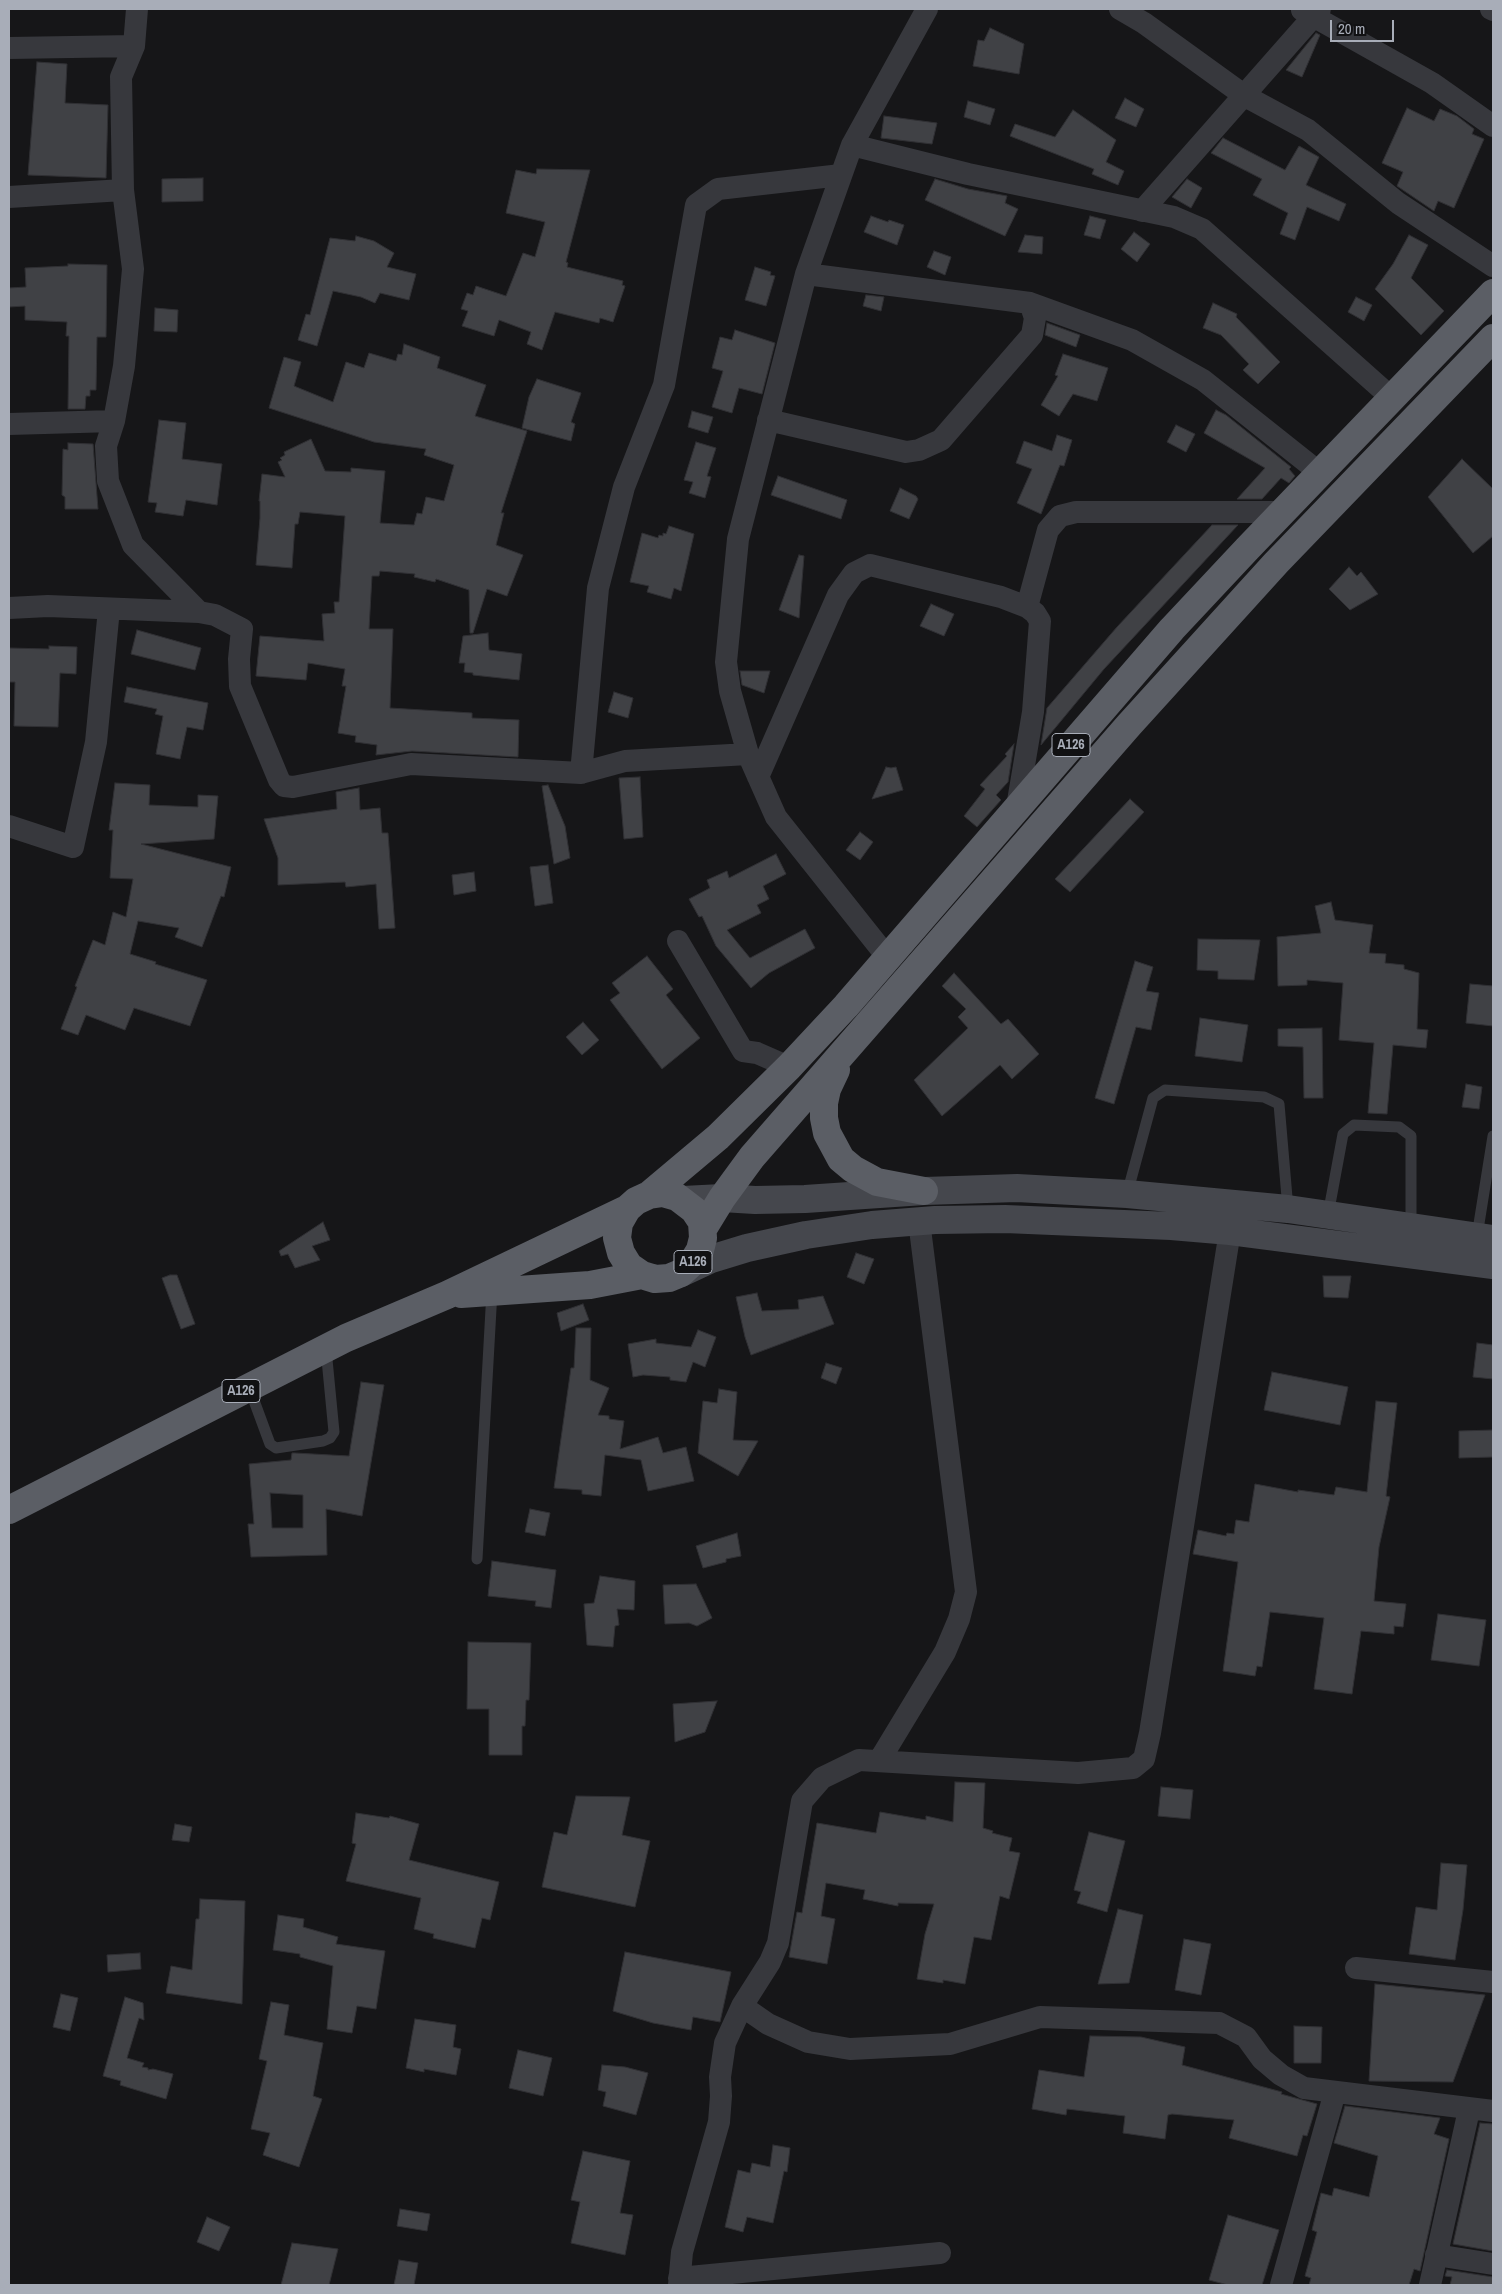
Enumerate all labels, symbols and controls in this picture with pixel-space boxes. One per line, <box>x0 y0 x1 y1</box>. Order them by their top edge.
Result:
scale bar <box>1332 10 1396 42</box>
text: 20 m <box>1338 18 1365 39</box>
road number: A126 <box>1052 734 1090 756</box>
road number: A126 <box>674 1250 712 1274</box>
road number: A126 <box>222 1380 260 1402</box>

